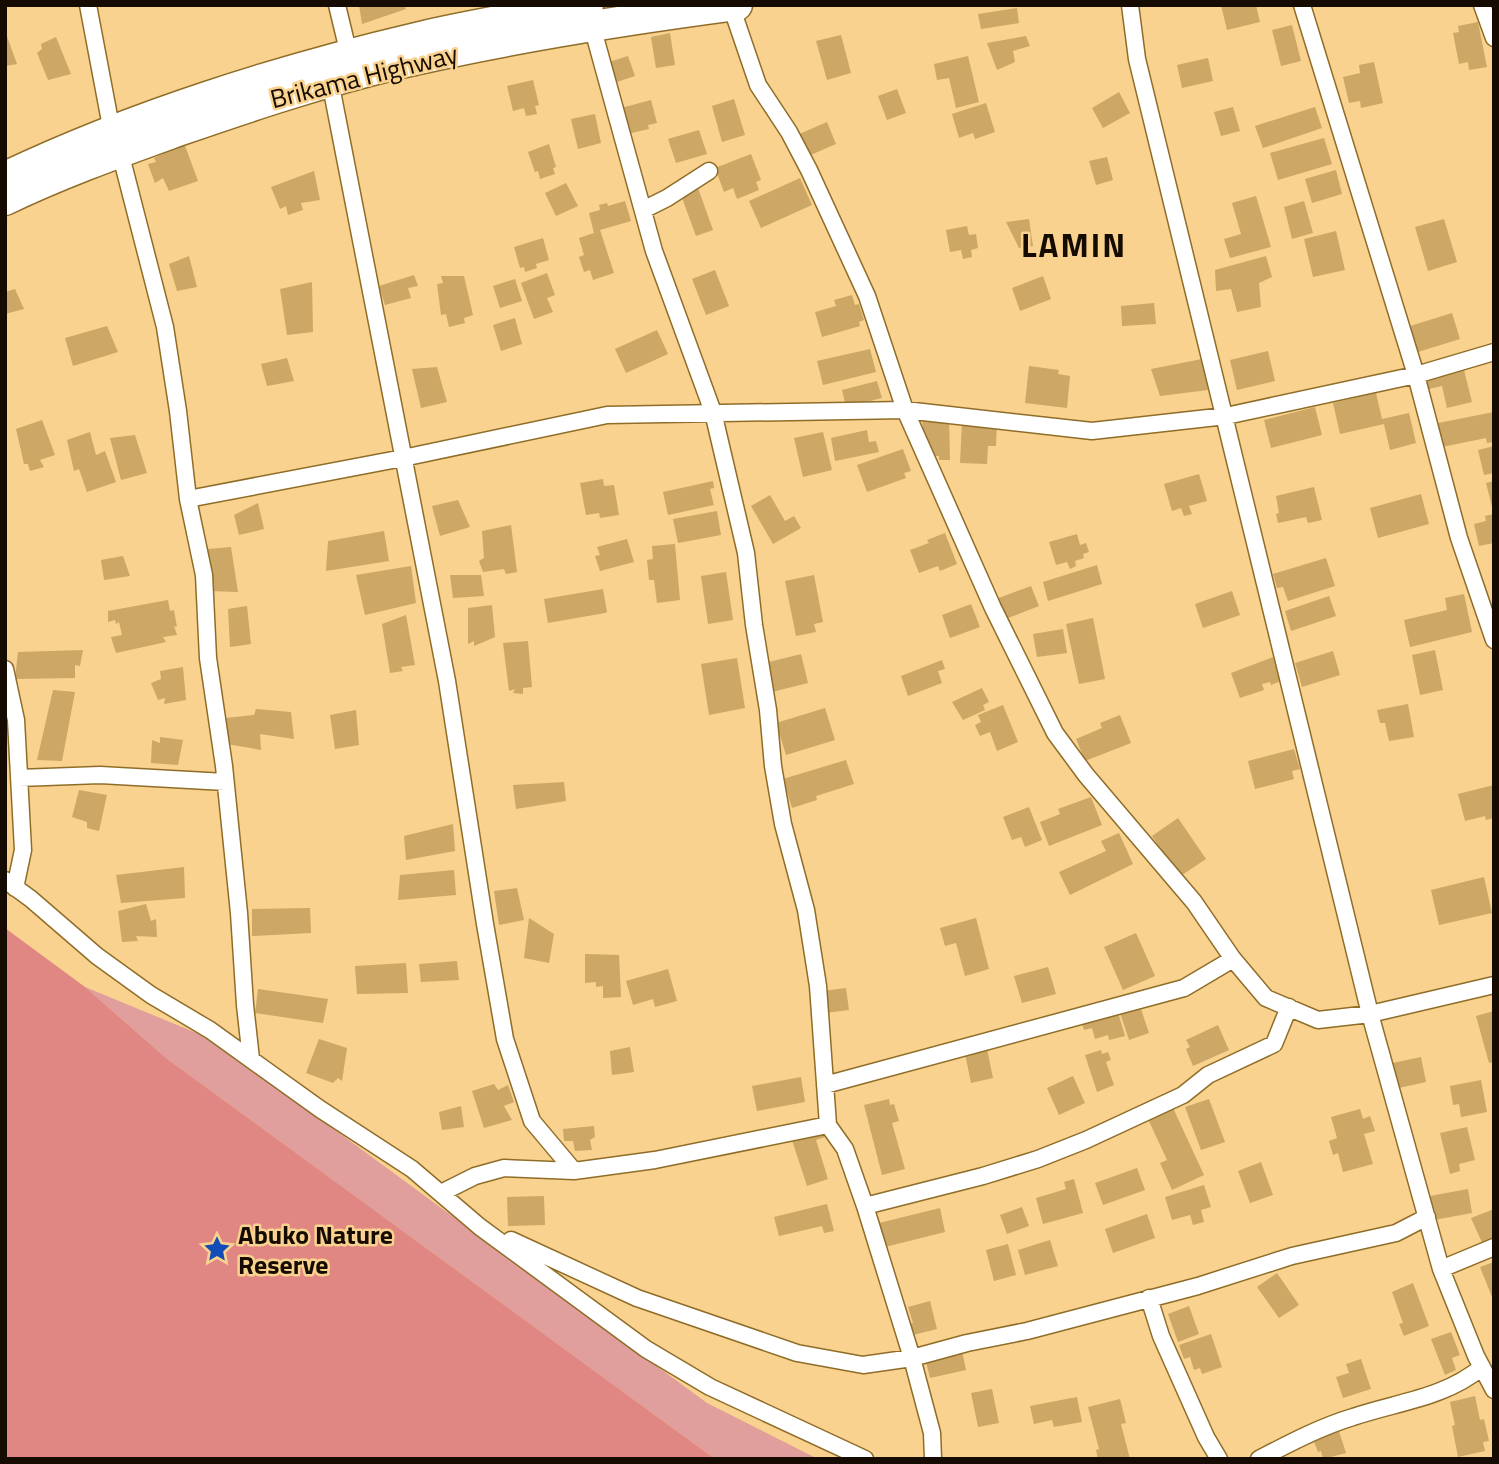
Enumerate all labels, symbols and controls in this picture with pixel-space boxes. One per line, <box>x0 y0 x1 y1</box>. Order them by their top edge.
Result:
street label: Brikama Highway <box>266 34 462 118</box>
district label: LAMIN <box>1021 220 1127 270</box>
place label: Abuko Nature Reserve <box>238 1215 393 1284</box>
place icon: Abuko Nature Reserve <box>202 1234 232 1264</box>

